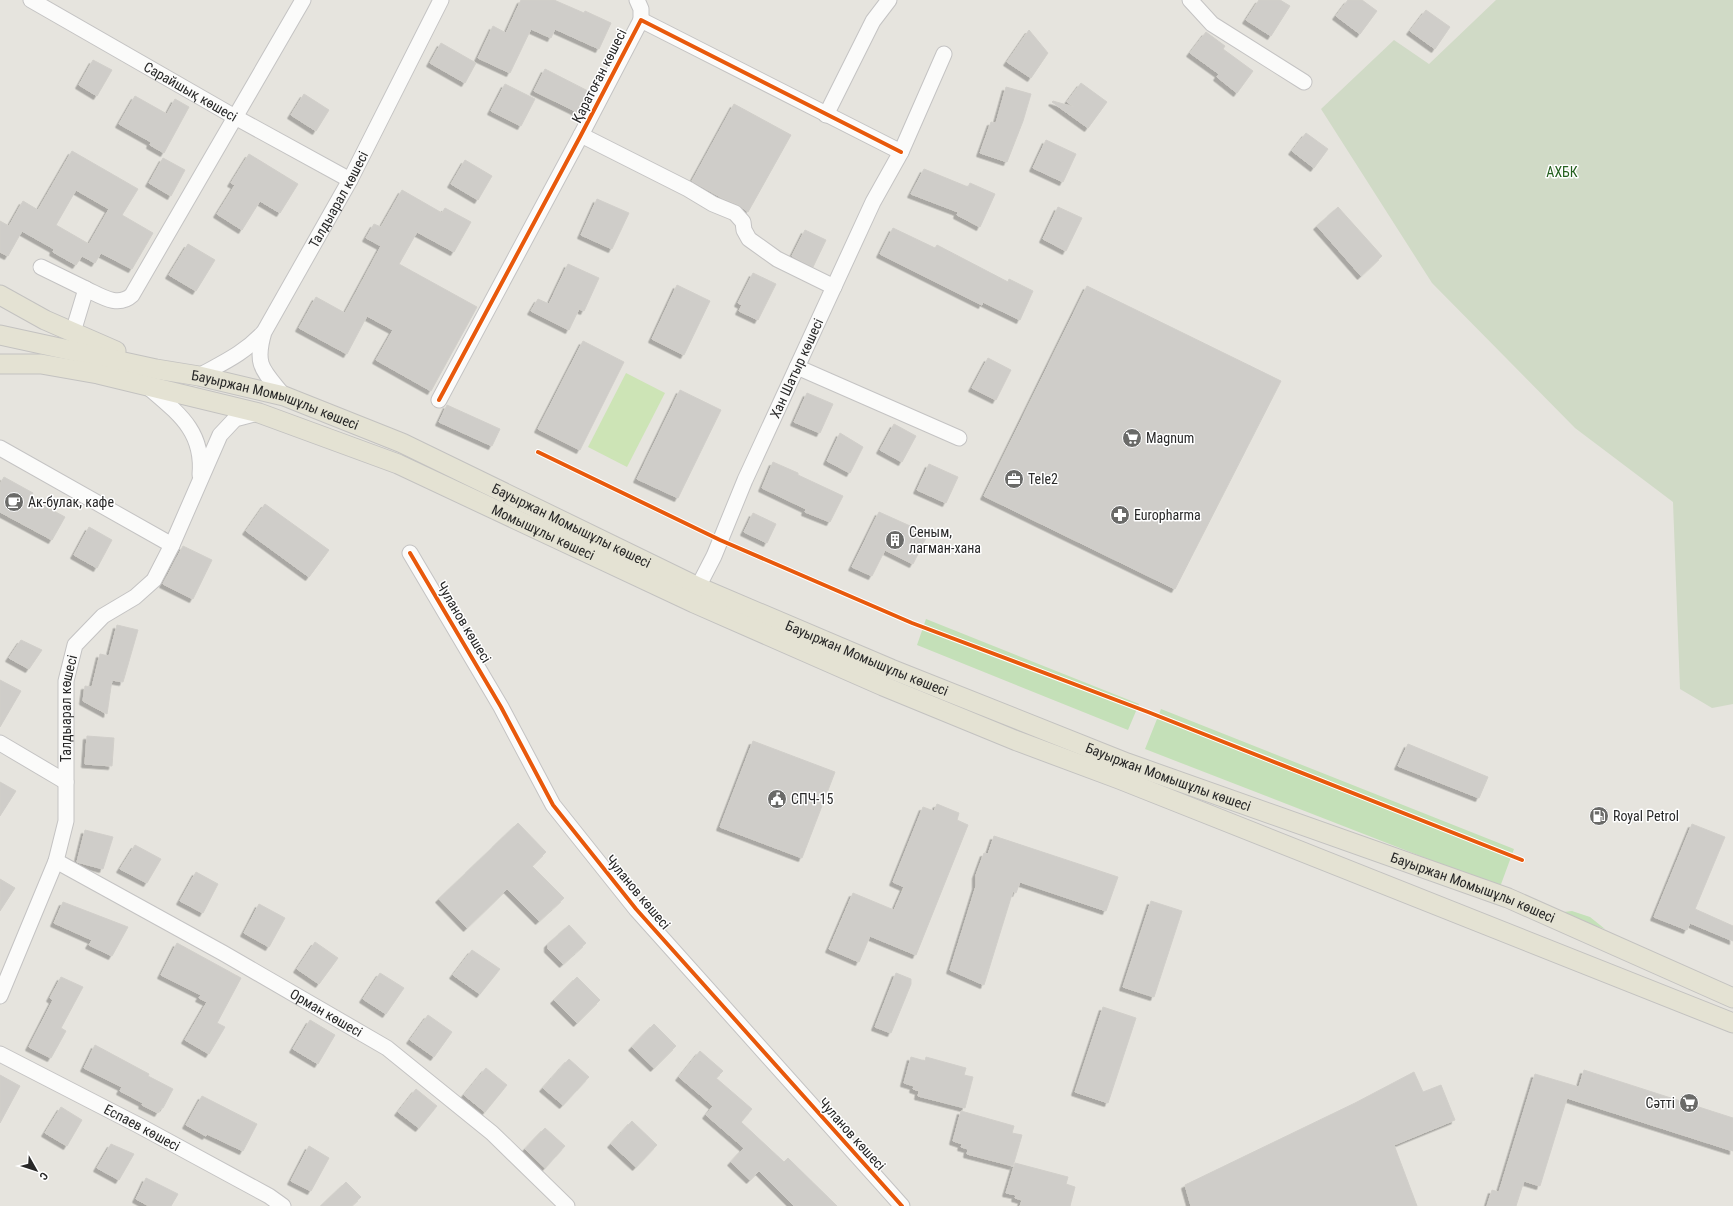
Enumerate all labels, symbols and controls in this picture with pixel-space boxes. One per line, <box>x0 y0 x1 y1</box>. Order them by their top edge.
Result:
street label: Қаратоған көшесі <box>568 26 630 126</box>
street label: Сарайшық көшесі <box>141 58 240 125</box>
street label: Талдыарал көшесі <box>305 148 371 251</box>
park label: АХБК <box>1546 164 1578 180</box>
street label: Хан Шатыр көшесі <box>767 316 826 421</box>
street label: Бауыржан Момышұлы көшесі <box>190 367 361 433</box>
supermarket icon: Magnum <box>1121 427 1143 449</box>
place label: Magnum <box>1146 430 1194 446</box>
office icon: Tele2 <box>1003 468 1025 490</box>
place label: Tele2 <box>1028 471 1058 487</box>
street label: Бауыржан Момышұлы көшесі <box>490 479 654 571</box>
cafe icon: Ак-булак, кафе <box>3 491 25 513</box>
place label: Ак-булак, кафе <box>28 494 114 510</box>
street label: Момышұлы көшесі <box>489 501 597 563</box>
pharmacy icon: Europharma <box>1109 504 1131 526</box>
place label: Europharma <box>1134 507 1201 523</box>
place label: Сеным, лагман-хана <box>909 524 981 556</box>
building icon: Сеным, лагман-хана <box>884 529 906 551</box>
street label: Чуланов көшесі <box>433 578 495 666</box>
street label: Бауыржан Момышұлы көшесі <box>783 617 951 699</box>
street label: Талдыарал көшесі <box>58 653 80 762</box>
street label: Бауыржан Момышұлы көшесі <box>1083 739 1253 814</box>
public building icon: СПЧ-15 <box>766 788 788 810</box>
place label: СПЧ-15 <box>791 791 833 807</box>
fuel station icon: Royal Petrol <box>1588 805 1610 827</box>
place label: Royal Petrol <box>1613 808 1679 824</box>
street label: Бауыржан Момышұлы көшесі <box>1388 849 1558 926</box>
street label: Чуланов көшесі <box>602 852 674 932</box>
street label: Орман көшесі <box>287 986 365 1040</box>
supermarket icon: Сәтті <box>1678 1092 1700 1114</box>
street label: Чуланов көшесі <box>815 1094 889 1174</box>
place label: Сәтті <box>1645 1095 1675 1111</box>
street label: Еспаев көшесі <box>101 1101 183 1154</box>
north arrow <box>16 1150 56 1190</box>
text: С <box>36 1169 50 1183</box>

